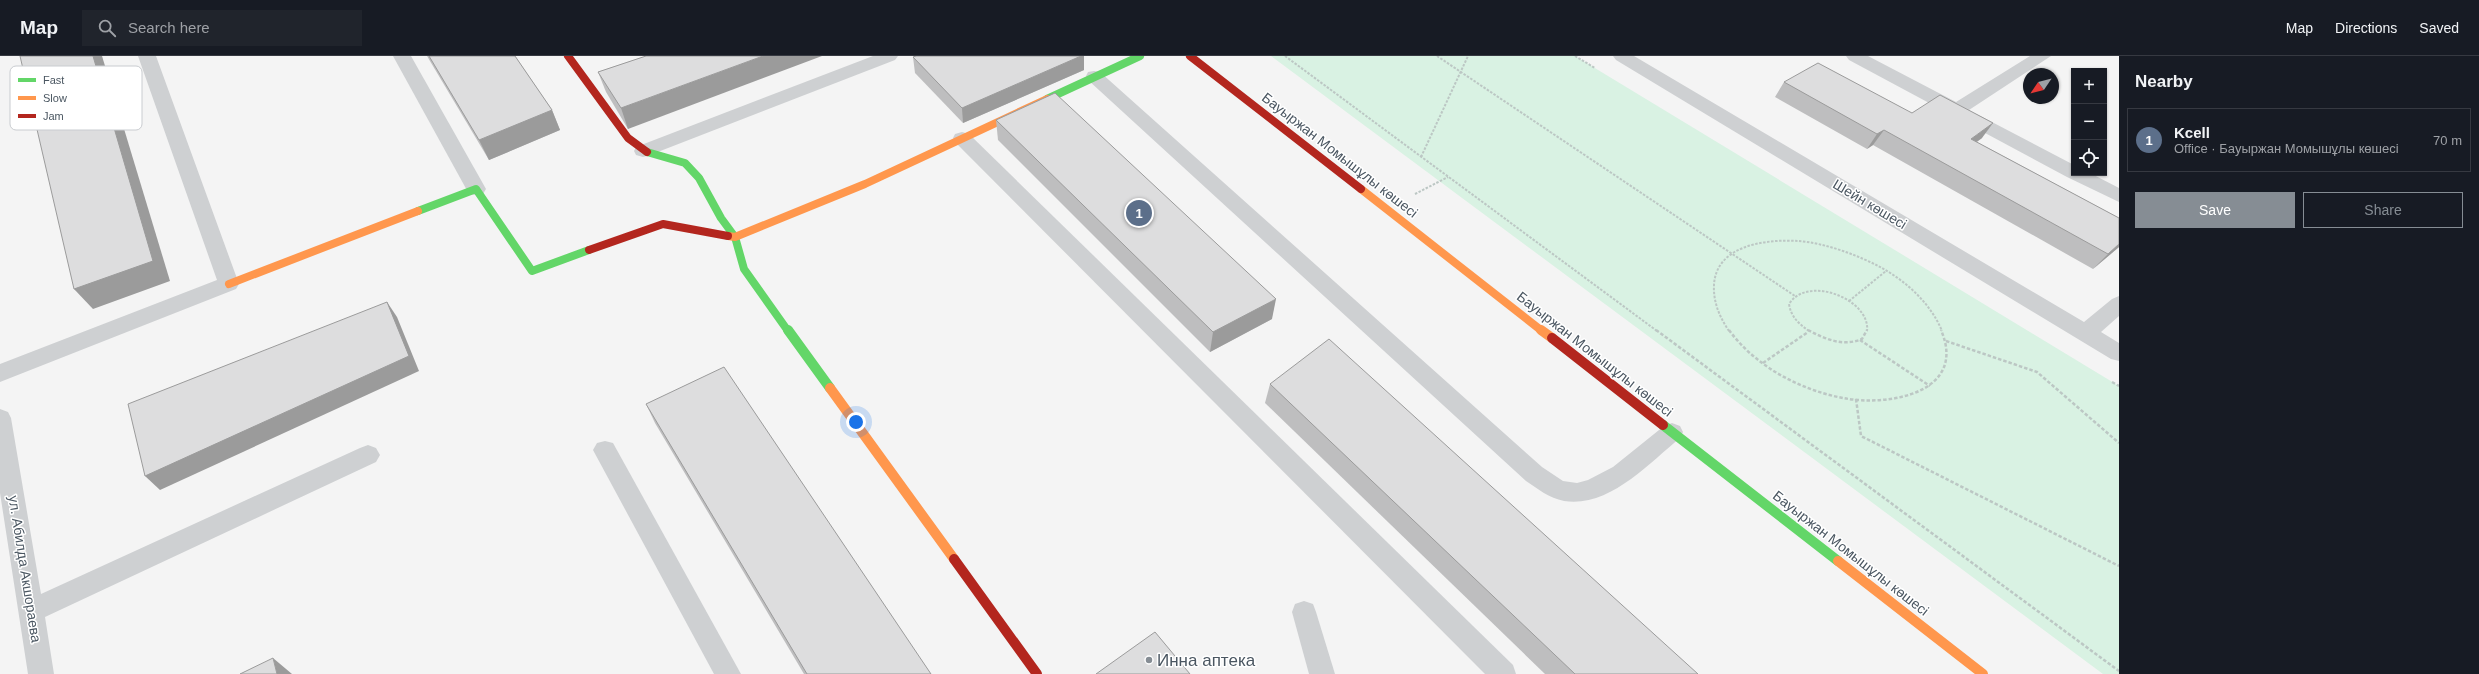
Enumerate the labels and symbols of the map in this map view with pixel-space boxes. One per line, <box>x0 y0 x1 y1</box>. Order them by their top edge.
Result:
legend <box>10 66 142 130</box>
north arrow <box>2023 68 2059 104</box>
text: Fast <box>43 74 64 86</box>
street label: Бауыржан Момышұлы көшесі <box>1259 89 1421 221</box>
text: Slow <box>43 92 67 104</box>
text: Jam <box>43 110 64 122</box>
street label: Шейн көшесі <box>1830 176 1910 232</box>
pin: 1 <box>1126 198 1152 228</box>
street label: Бауыржан Момышұлы көшесі <box>1514 288 1676 420</box>
your location <box>846 412 866 432</box>
street label: Бауыржан Момышұлы көшесі <box>1770 487 1932 619</box>
street label: ул. Абилда Акшораева <box>5 494 45 644</box>
place label: Инна аптека <box>1157 651 1256 670</box>
marker: Инна аптека <box>1144 655 1154 665</box>

